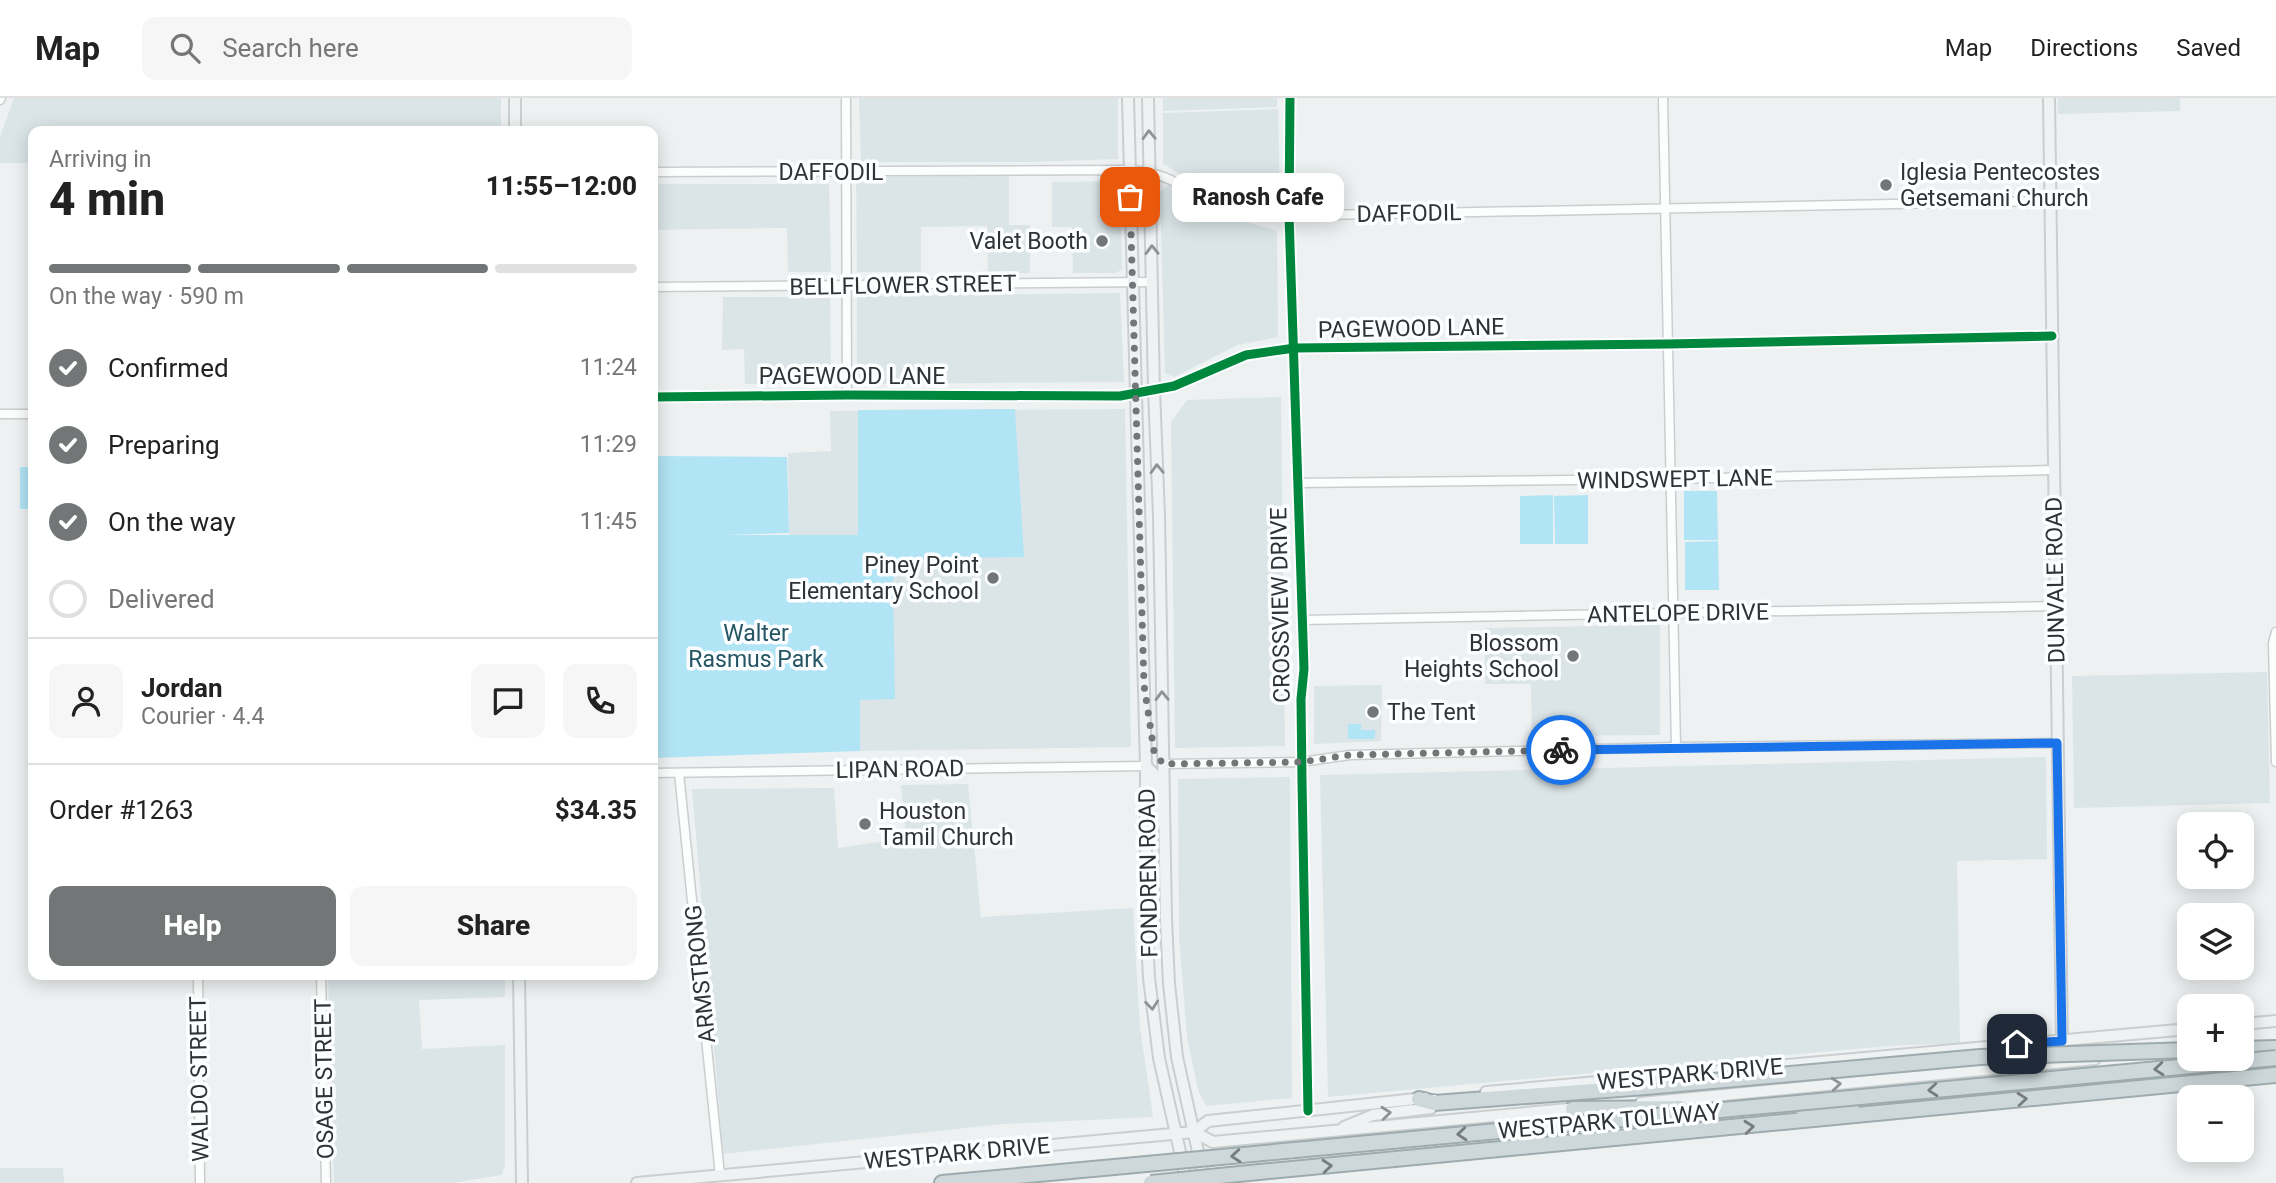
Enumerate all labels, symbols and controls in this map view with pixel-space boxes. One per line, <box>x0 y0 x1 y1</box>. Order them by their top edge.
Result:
search box <box>142 17 632 80</box>
text: Map <box>35 29 100 68</box>
icon: search <box>166 29 204 67</box>
text: Search here <box>222 33 359 63</box>
text: Map <box>1945 34 1992 62</box>
text: Directions <box>2030 34 2138 62</box>
text: Saved <box>2176 34 2241 62</box>
one-way arrow <box>1142 129 1157 140</box>
text: Arriving in <box>49 146 152 173</box>
street label: DAFFODIL <box>779 159 883 186</box>
place label: Iglesia Pentecostes Getsemani Church <box>1900 159 2100 212</box>
pin <box>1100 167 1160 227</box>
text: 11:55–12:00 <box>486 171 637 201</box>
text: 4 min <box>49 172 165 226</box>
callout: Ranosh Cafe <box>1172 172 1344 222</box>
marker: Iglesia Pentecostes Getsemani Church <box>1878 177 1894 193</box>
icon: bag <box>1111 178 1149 216</box>
text: Ranosh Cafe <box>1192 184 1324 211</box>
street label: DAFFODIL <box>1356 199 1462 228</box>
place label: Valet Booth <box>970 228 1088 255</box>
marker: Valet Booth <box>1094 233 1110 249</box>
one-way arrow <box>1144 245 1160 255</box>
street label: BELLFLOWER STREET <box>789 270 1017 301</box>
text: On the way · 590 m <box>49 283 244 310</box>
street label: PAGEWOOD LANE <box>1318 313 1504 344</box>
icon: check <box>49 349 87 387</box>
text: Confirmed <box>108 353 229 383</box>
text: 11:24 <box>580 354 637 381</box>
street label: PAGEWOOD LANE <box>759 363 945 390</box>
icon: check <box>49 426 87 464</box>
text: Preparing <box>108 430 220 460</box>
text: 11:29 <box>580 431 637 458</box>
one-way arrow <box>1149 463 1165 473</box>
street label: WINDSWEPT LANE <box>1577 464 1773 495</box>
street label: DUNVALE ROAD <box>2041 497 2070 663</box>
icon: check <box>49 503 87 541</box>
text: On the way <box>108 507 236 537</box>
street label: CROSSVIEW DRIVE <box>1265 507 1296 703</box>
text: 11:45 <box>580 508 637 535</box>
place label: Piney Point Elementary School <box>788 552 979 605</box>
marker: Piney Point Elementary School <box>985 570 1001 586</box>
text: Delivered <box>108 584 215 614</box>
street label: ANTELOPE DRIVE <box>1587 598 1769 629</box>
park label: Walter Rasmus Park <box>688 620 824 673</box>
place label: Blossom Heights School <box>1404 630 1559 683</box>
marker: Blossom Heights School <box>1565 648 1581 664</box>
button: person <box>49 664 123 738</box>
button: chat <box>471 664 545 738</box>
button: phone <box>563 664 637 738</box>
text: Jordan <box>141 673 223 703</box>
one-way arrow <box>1154 690 1170 701</box>
place label: The Tent <box>1387 699 1476 726</box>
text: Courier · 4.4 <box>141 703 264 730</box>
marker: The Tent <box>1365 704 1381 720</box>
courier <box>1526 715 1596 785</box>
icon: bike <box>1542 731 1580 769</box>
street label: LIPAN ROAD <box>835 755 965 784</box>
street label: FONDREN ROAD <box>1134 788 1163 958</box>
text: Order #1263 <box>49 795 194 825</box>
text: $34.35 <box>555 795 637 825</box>
place label: Houston Tamil Church <box>879 798 1014 851</box>
map controls <box>2177 812 2254 1162</box>
button: locate <box>2177 812 2254 889</box>
marker: Houston Tamil Church <box>857 816 873 832</box>
button: Help <box>49 886 336 966</box>
button: Share <box>350 886 637 966</box>
button: layers <box>2177 903 2254 980</box>
street label: ARMSTRONG <box>680 904 721 1044</box>
button: + <box>2177 994 2254 1071</box>
street label: WALDO STREET <box>185 996 214 1162</box>
street label: OSAGE STREET <box>310 998 339 1159</box>
one-way arrow <box>1145 999 1160 1011</box>
pin <box>1987 1014 2047 1074</box>
icon: home <box>1998 1025 2036 1063</box>
street label: WESTPARK DRIVE <box>1596 1053 1784 1096</box>
one-way arrow <box>2153 1061 2164 1076</box>
one-way arrow <box>1831 1077 1842 1092</box>
one-way arrow <box>1927 1082 1938 1097</box>
button: − <box>2177 1085 2254 1162</box>
one-way arrow <box>2017 1092 2028 1107</box>
street label: WESTPARK TOLLWAY <box>1497 1098 1721 1145</box>
one-way arrow <box>1380 1106 1392 1121</box>
one-way arrow <box>1743 1119 1754 1134</box>
one-way arrow <box>1457 1127 1468 1142</box>
street label: WESTPARK DRIVE <box>863 1132 1051 1175</box>
one-way arrow <box>1230 1148 1241 1163</box>
one-way arrow <box>1322 1159 1333 1174</box>

